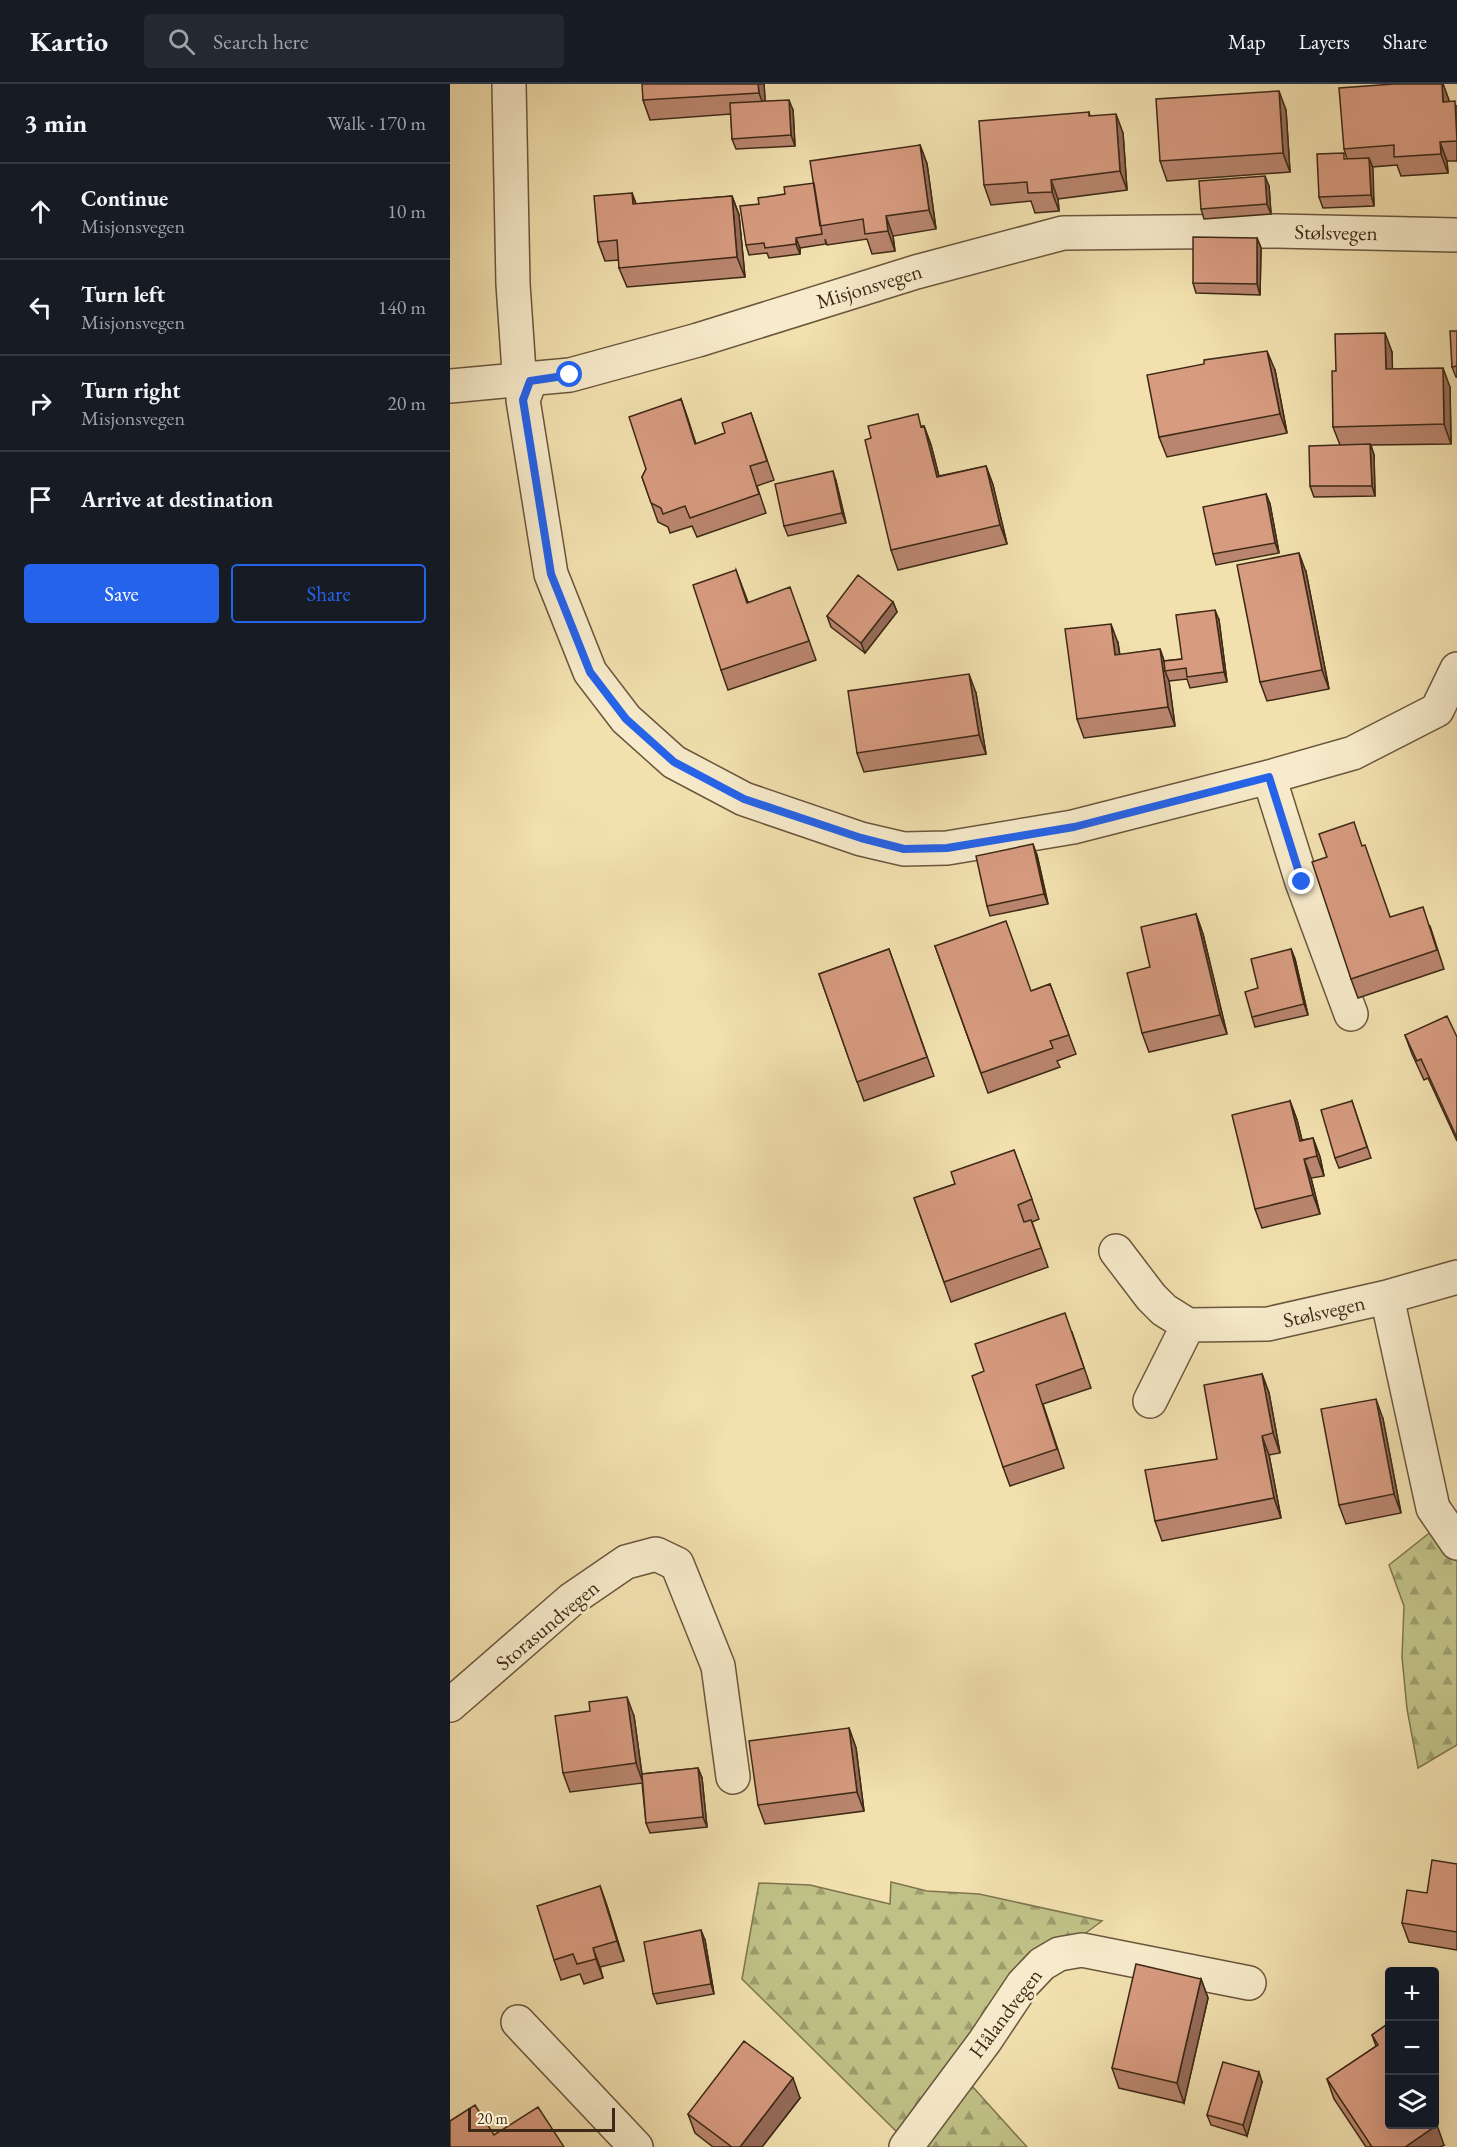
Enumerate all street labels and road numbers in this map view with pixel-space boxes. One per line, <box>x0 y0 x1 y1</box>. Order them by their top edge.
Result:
street label: Stølsvegen <box>1294 218 1378 246</box>
street label: Misjonsvegen <box>813 257 925 315</box>
street label: Stølsvegen <box>1280 1288 1368 1334</box>
street label: Storasundvegen <box>490 1574 604 1676</box>
street label: Hålandvegen <box>962 1963 1048 2063</box>

